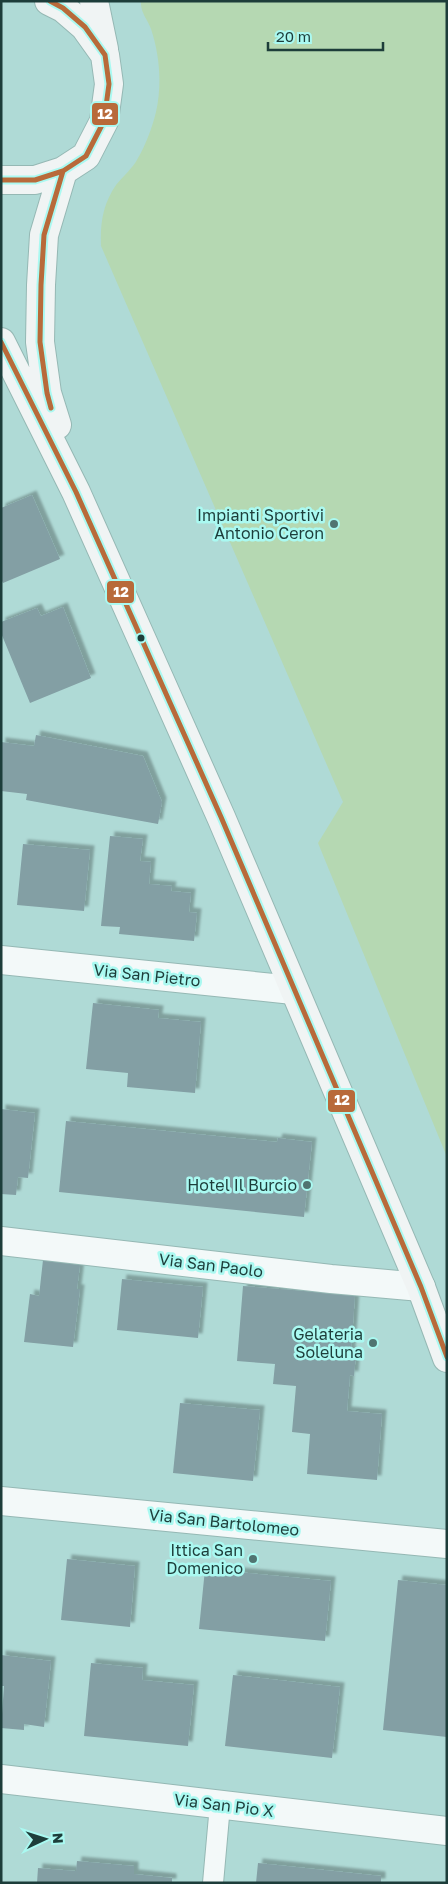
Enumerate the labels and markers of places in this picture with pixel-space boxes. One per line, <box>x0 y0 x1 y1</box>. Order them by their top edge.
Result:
place label: Impianti Sportivi Antonio Ceron <box>197 505 324 543</box>
marker: Impianti Sportivi Antonio Ceron <box>328 518 340 530</box>
unlabelled marker <box>136 633 146 643</box>
place label: Hotel Il Burcio <box>187 1175 297 1195</box>
marker: Hotel Il Burcio <box>301 1179 313 1191</box>
place label: Gelateria Soleluna <box>293 1324 363 1362</box>
marker: Gelateria Soleluna <box>367 1337 379 1349</box>
place label: Ittica San Domenico <box>166 1540 243 1578</box>
marker: Ittica San Domenico <box>247 1553 259 1565</box>

